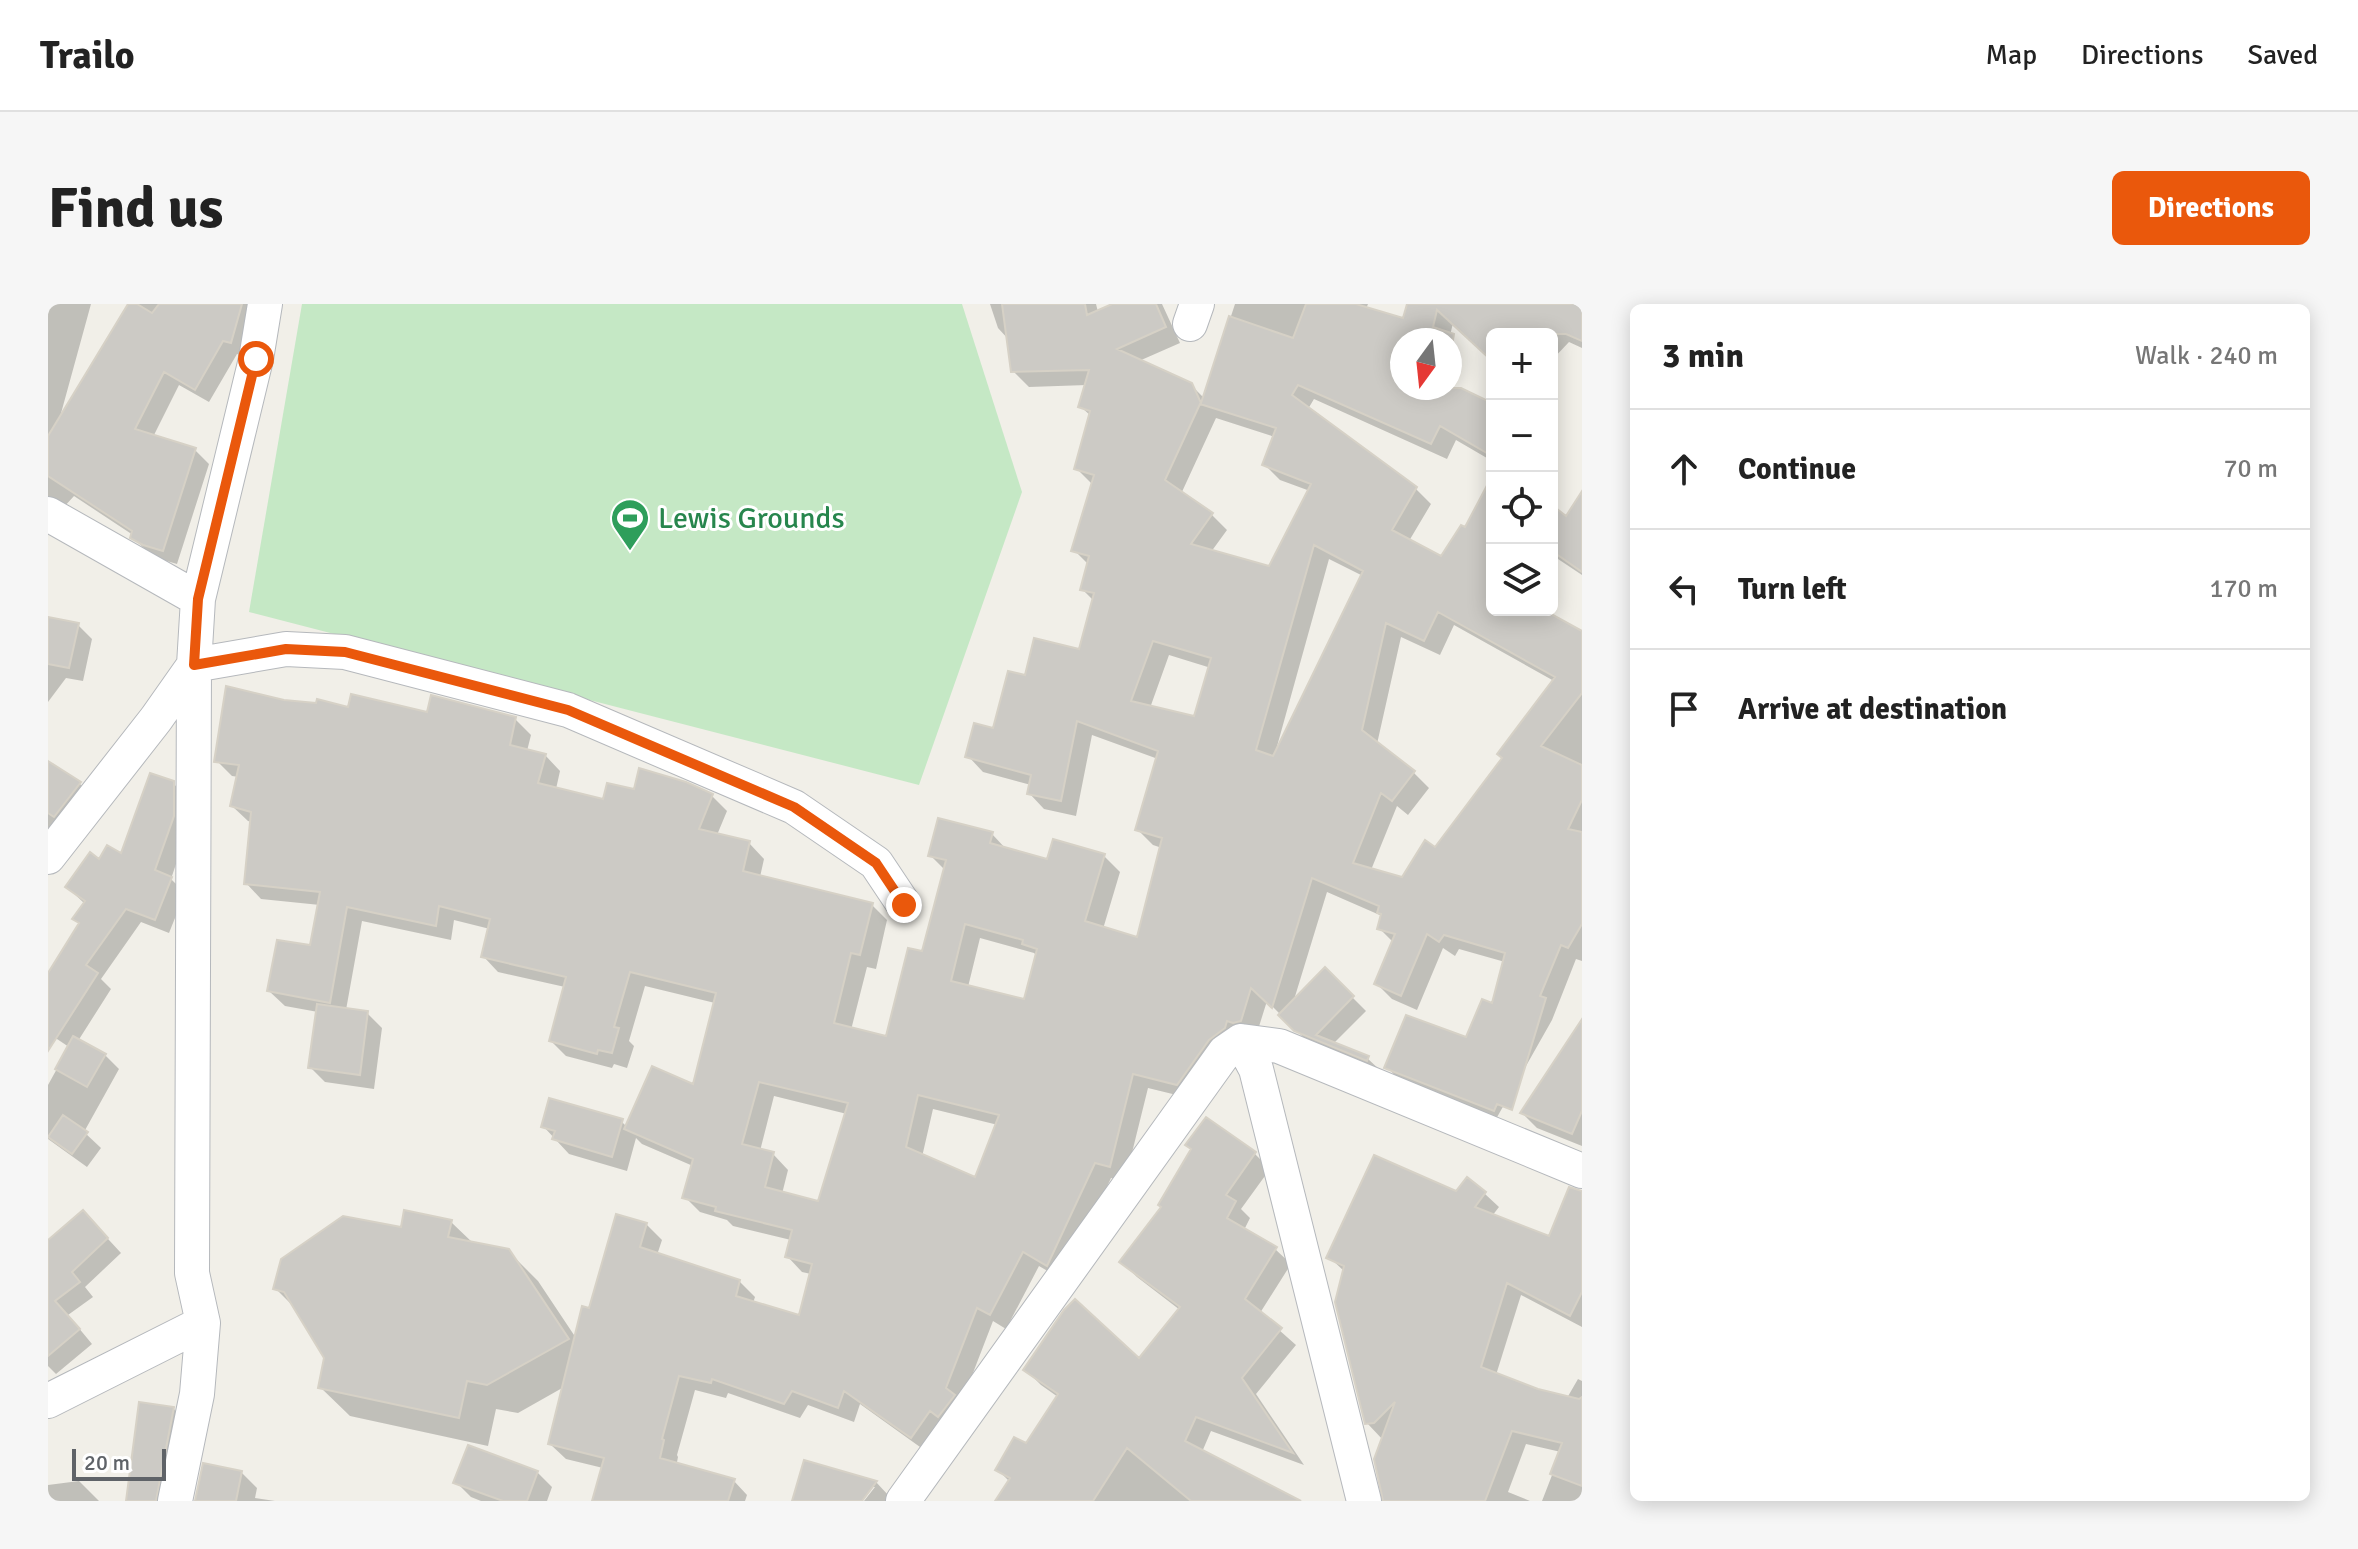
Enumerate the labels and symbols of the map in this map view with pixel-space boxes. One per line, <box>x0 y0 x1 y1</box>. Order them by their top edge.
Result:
north arrow <box>1390 328 1462 400</box>
route start <box>238 341 274 377</box>
sports icon: Lewis Grounds <box>609 497 651 552</box>
place label: Lewis Grounds <box>658 500 845 537</box>
route end <box>886 887 922 923</box>
scale bar <box>72 1445 166 1481</box>

